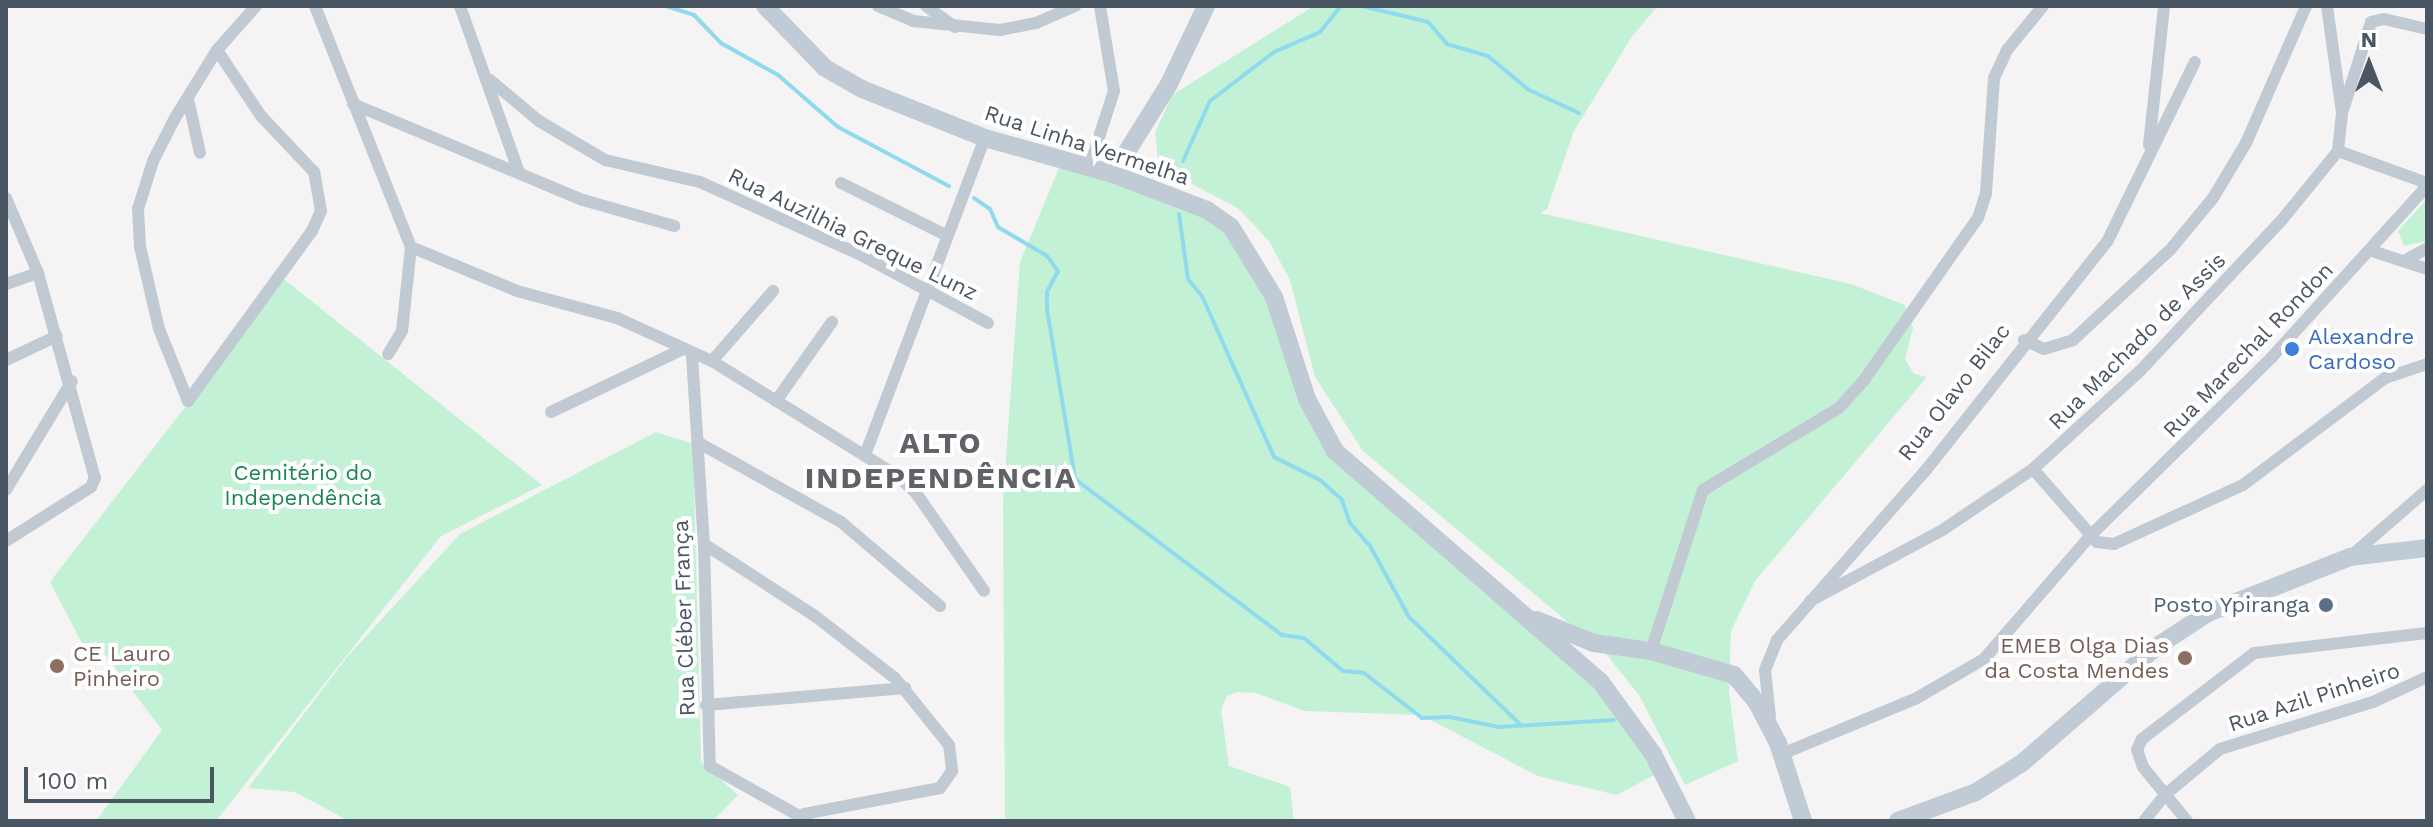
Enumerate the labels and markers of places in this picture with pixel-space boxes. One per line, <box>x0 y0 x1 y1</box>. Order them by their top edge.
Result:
place label: Alexandre Cardoso <box>2308 323 2414 374</box>
marker: Alexandre Cardoso <box>2283 340 2301 358</box>
place label: Posto Ypiranga <box>2152 592 2310 618</box>
marker: Posto Ypiranga <box>2317 596 2335 614</box>
place label: EMEB Olga Dias da Costa Mendes <box>1983 632 2169 684</box>
place label: CE Lauro Pinheiro <box>73 640 171 692</box>
marker: EMEB Olga Dias da Costa Mendes <box>2176 649 2194 667</box>
marker: CE Lauro Pinheiro <box>48 657 66 675</box>

